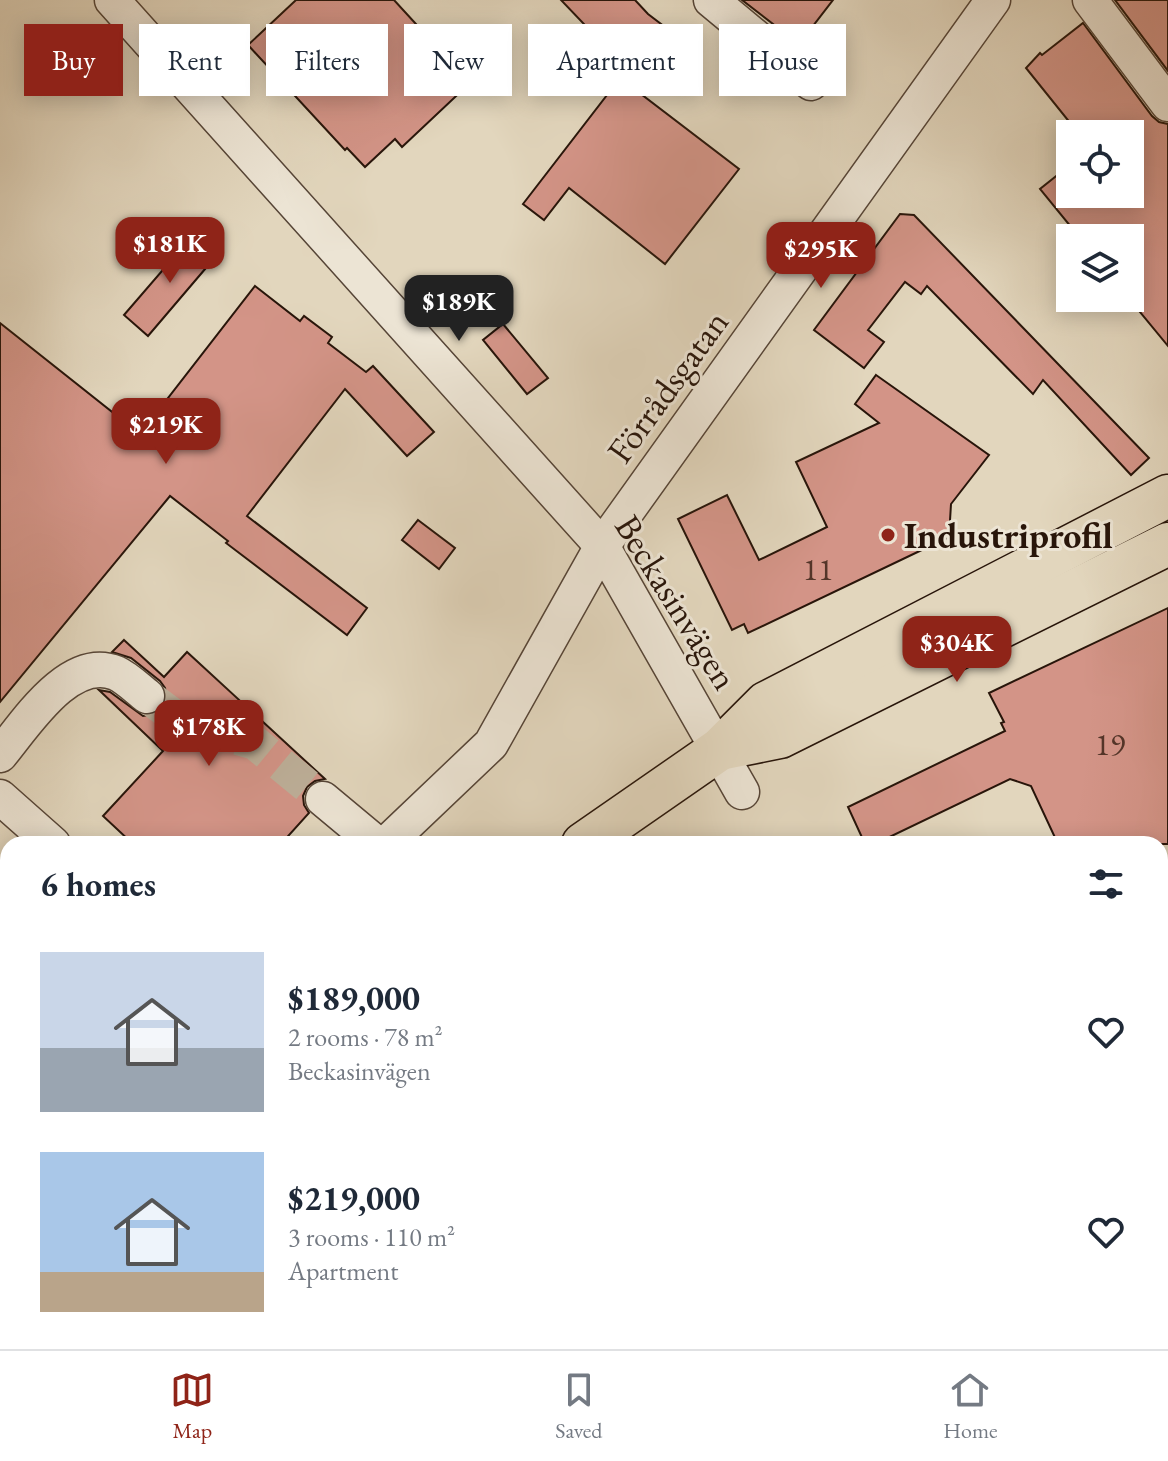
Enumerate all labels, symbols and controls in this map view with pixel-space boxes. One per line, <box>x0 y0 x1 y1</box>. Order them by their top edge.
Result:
chip: Buy <box>24 24 123 96</box>
chip: Rent <box>139 24 250 96</box>
chip: Filters <box>266 24 388 96</box>
chip: New <box>404 24 512 96</box>
chip: Apartment <box>528 24 703 96</box>
chip: House <box>719 24 846 96</box>
map controls <box>1056 120 1144 312</box>
button: locate <box>1056 120 1144 208</box>
pin: $181K <box>114 217 226 285</box>
pin: $295K <box>765 222 877 290</box>
button: layers <box>1056 224 1144 312</box>
text: $181K <box>133 226 207 260</box>
text: $295K <box>784 231 858 265</box>
pin: $189K <box>403 275 515 343</box>
text: $189K <box>422 284 496 318</box>
street label: Förrådsgatan <box>596 300 739 472</box>
pin: $219K <box>110 398 222 466</box>
text: $219K <box>129 407 203 441</box>
street label: Beckasinvägen <box>604 506 749 698</box>
place label: Industriprofil <box>904 512 1113 559</box>
marker: Industriprofil <box>879 526 897 544</box>
house number: 11 <box>803 548 833 590</box>
pin: $304K <box>901 616 1013 684</box>
text: $304K <box>920 625 994 659</box>
pin: $178K <box>153 700 265 768</box>
text: $178K <box>172 709 246 743</box>
house number: 19 <box>1095 723 1125 765</box>
text: 6 homes <box>40 862 156 906</box>
icon: filters <box>1084 862 1128 906</box>
text: $189,000 <box>288 976 420 1020</box>
icon: home <box>104 984 200 1080</box>
icon: heart <box>1084 1010 1128 1054</box>
text: 2 rooms · 78 m² <box>288 1020 443 1054</box>
text: Beckasinvägen <box>288 1054 431 1088</box>
text: $219,000 <box>288 1176 420 1220</box>
icon: home <box>104 1184 200 1280</box>
icon: heart <box>1084 1210 1128 1254</box>
text: 3 rooms · 110 m² <box>288 1220 455 1254</box>
text: Apartment <box>288 1254 398 1288</box>
tab: Map <box>170 1368 214 1445</box>
tab: Saved <box>555 1368 602 1445</box>
tab: Home <box>943 1368 998 1445</box>

